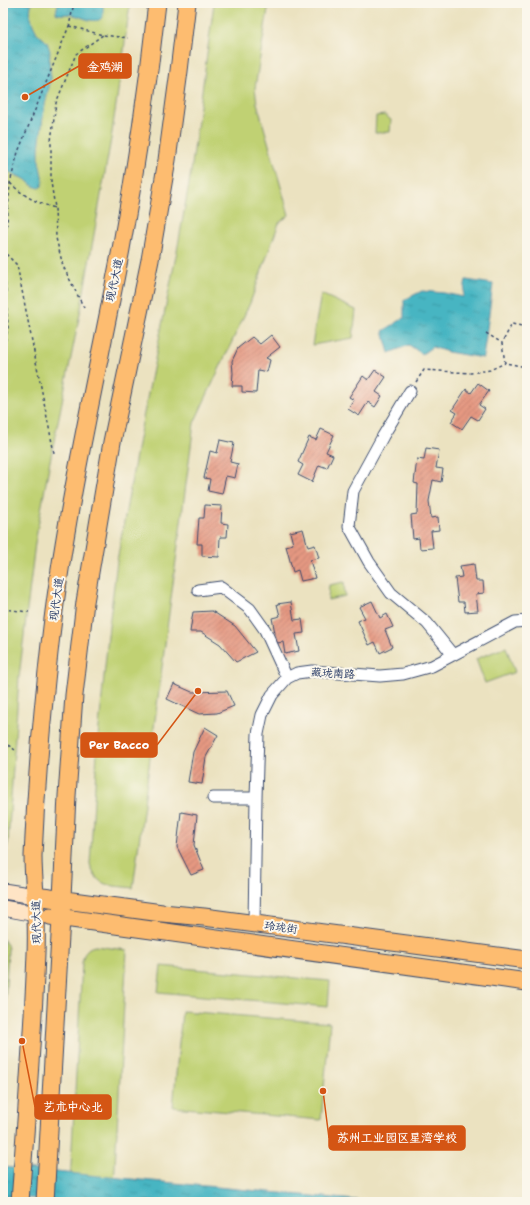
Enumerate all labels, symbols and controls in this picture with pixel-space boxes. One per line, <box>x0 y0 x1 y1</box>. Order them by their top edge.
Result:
callout: 金鸡湖 <box>79 54 131 78</box>
text: 金鸡湖 <box>87 59 123 75</box>
street label: 现代大道 <box>103 257 126 303</box>
street label: 现代大道 <box>46 576 67 622</box>
street label: 藏珑南路 <box>311 665 355 682</box>
callout: Per Bacco <box>81 733 157 757</box>
text: Per Bacco <box>89 737 149 753</box>
street label: 现代大道 <box>29 900 44 944</box>
street label: 玲珑街 <box>264 918 299 937</box>
callout: 艺术中心北 <box>35 1095 111 1119</box>
text: 艺术中心北 <box>43 1099 103 1115</box>
callout: 苏州工业园区星湾学校 <box>329 1126 465 1150</box>
text: 苏州工业园区星湾学校 <box>337 1130 457 1146</box>

